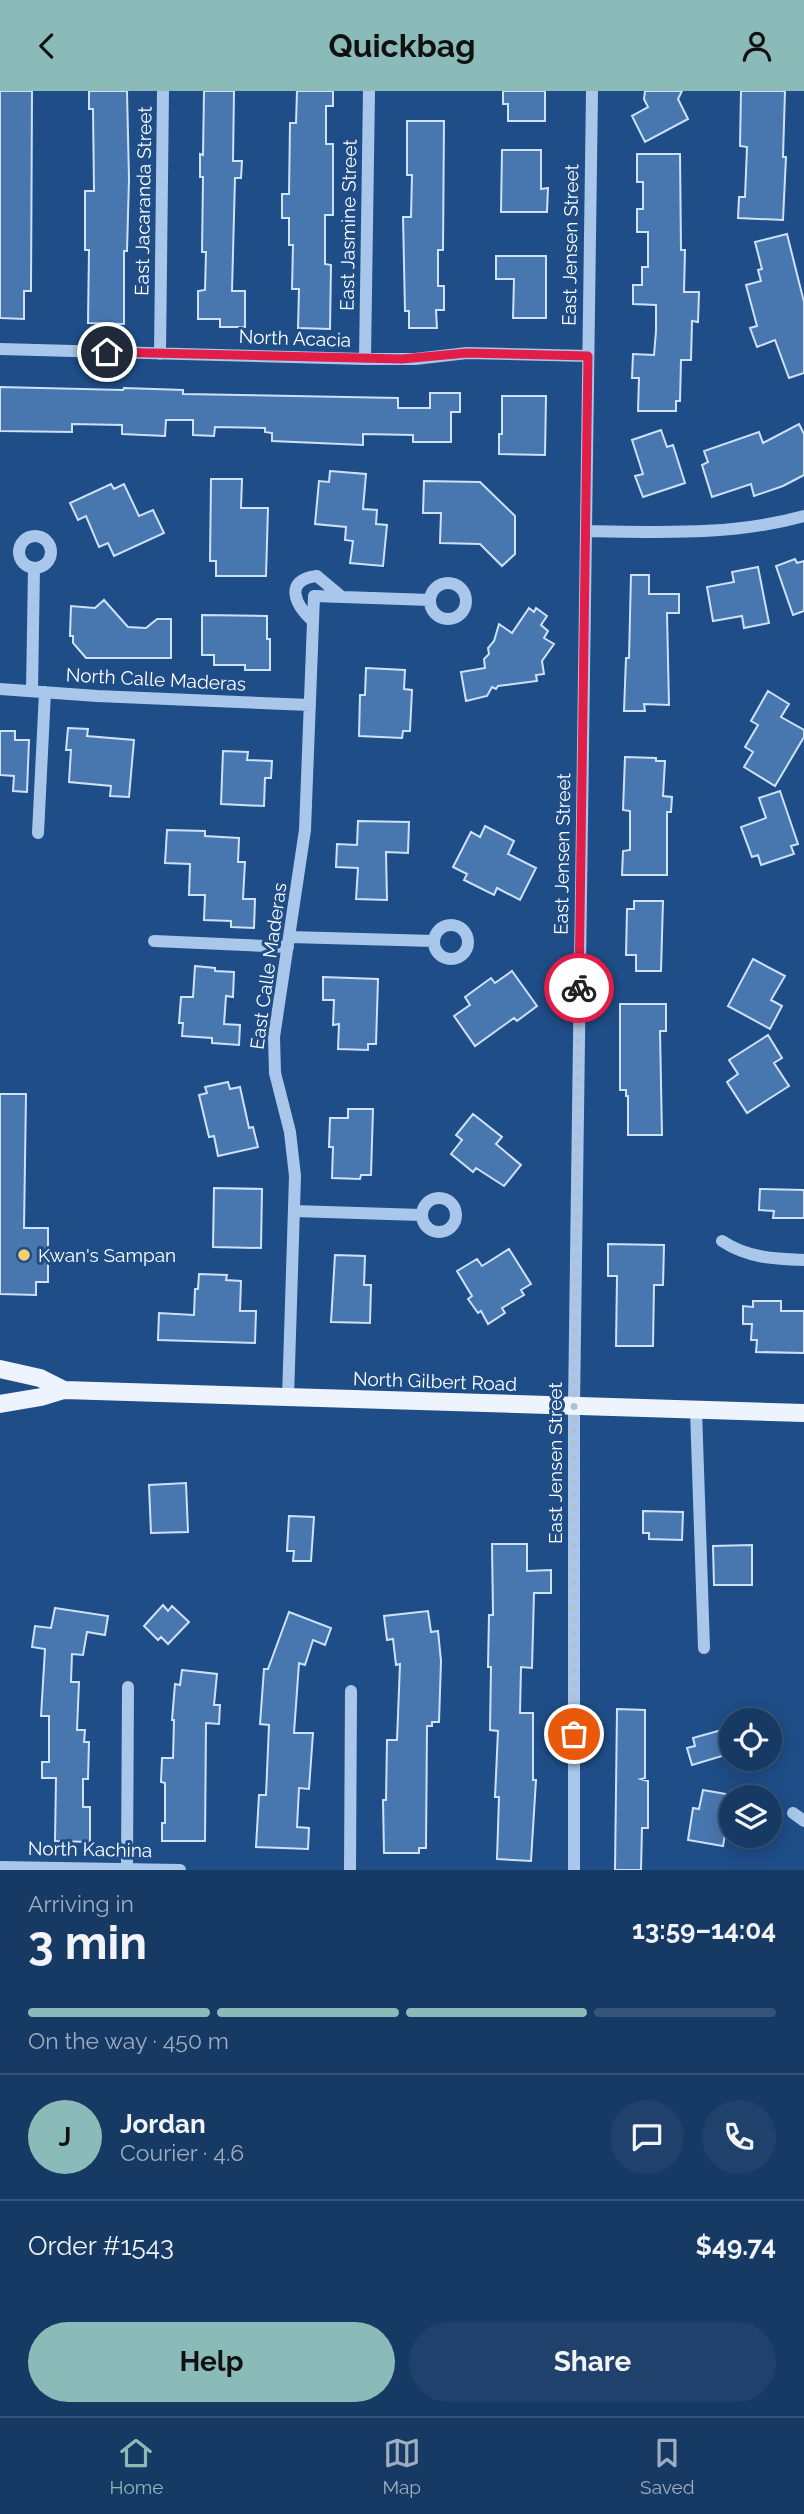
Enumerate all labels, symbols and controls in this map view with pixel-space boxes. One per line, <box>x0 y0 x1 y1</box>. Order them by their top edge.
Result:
icon: back <box>28 27 66 65</box>
text: Quickbag <box>329 27 475 64</box>
icon: person <box>738 27 776 65</box>
street label: East Jacaranda Street <box>130 105 156 296</box>
street label: East Jasmine Street <box>336 138 361 311</box>
street label: East Jensen Street <box>558 163 582 326</box>
pin <box>77 322 137 382</box>
street label: North Acacia <box>238 325 352 351</box>
icon: home <box>88 333 126 371</box>
street label: North Calle Maderas <box>65 663 247 695</box>
street label: East Jensen Street <box>550 772 574 935</box>
street label: East Calle Maderas <box>245 881 291 1051</box>
courier <box>544 953 614 1023</box>
icon: bike <box>560 969 598 1007</box>
place label: Kwan's Sampan <box>38 1244 176 1266</box>
marker: Kwan's Sampan <box>16 1247 32 1263</box>
street label: North Gilbert Road <box>353 1367 517 1395</box>
street label: East Jensen Street <box>544 1381 566 1544</box>
pin <box>544 1704 604 1764</box>
map controls <box>719 1708 782 1848</box>
button: locate <box>719 1708 782 1771</box>
icon: bag <box>555 1715 593 1753</box>
button: layers <box>719 1785 782 1848</box>
street label: North Kachina <box>28 1837 152 1861</box>
text: Arriving in <box>28 1890 134 1917</box>
text: 13:59–14:04 <box>632 1915 776 1945</box>
text: 3 min <box>28 1916 147 1970</box>
text: On the way · 450 m <box>28 2027 229 2054</box>
button: chat <box>610 2100 684 2174</box>
button: phone <box>702 2100 776 2174</box>
text: Jordan <box>120 2109 206 2139</box>
text: J <box>59 2122 71 2152</box>
text: Courier · 4.6 <box>120 2139 244 2166</box>
text: Order #1543 <box>28 2231 174 2261</box>
text: $49.74 <box>696 2231 776 2261</box>
button: Help <box>28 2322 395 2402</box>
button: Share <box>409 2322 776 2402</box>
tab: Home <box>110 2434 163 2498</box>
tab: Map <box>382 2434 421 2498</box>
tab: Saved <box>640 2434 694 2498</box>

